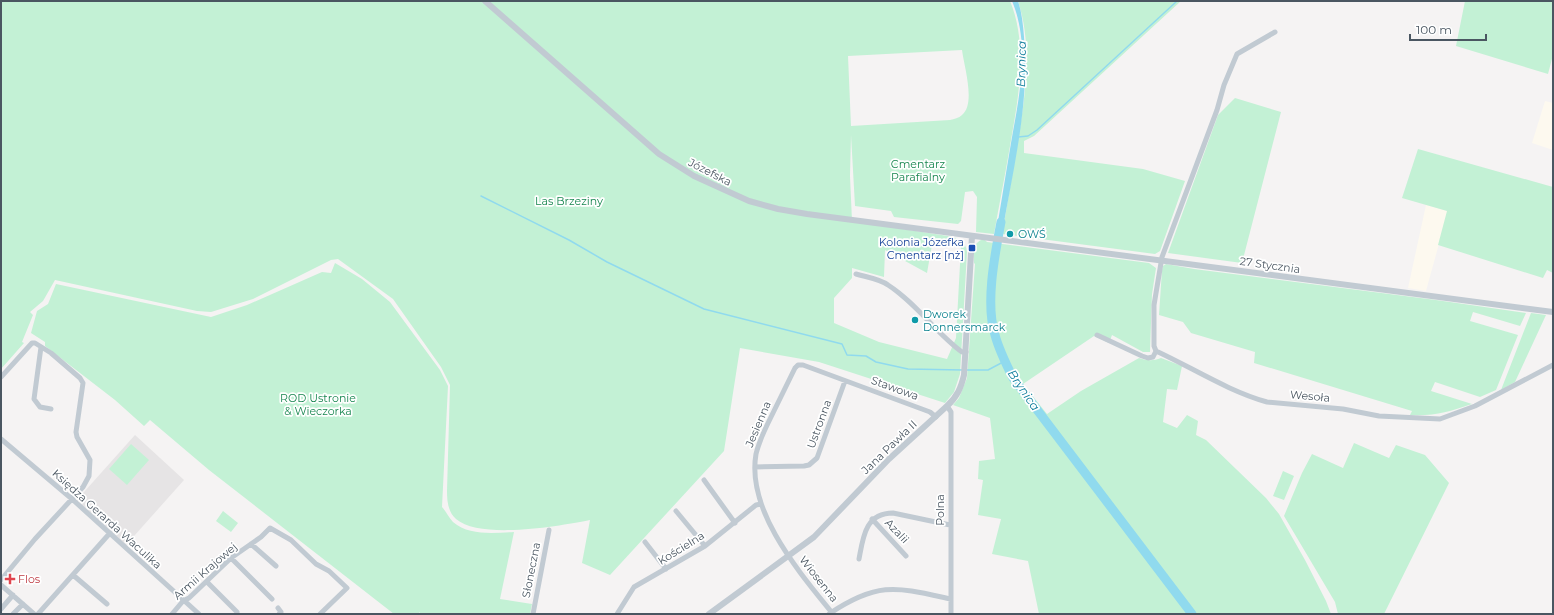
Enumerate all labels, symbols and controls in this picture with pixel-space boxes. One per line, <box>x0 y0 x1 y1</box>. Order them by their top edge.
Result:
scale bar <box>1410 16 1486 42</box>
text: 100 m <box>1416 22 1452 37</box>
water label: Brynica <box>1013 41 1029 87</box>
street label: Józefska <box>685 155 734 189</box>
park label: Cmentarz Parafialny <box>891 157 946 184</box>
park label: Las Brzeziny <box>535 194 603 208</box>
place label: OWŚ <box>1018 227 1046 241</box>
marker: OWŚ <box>1005 229 1015 239</box>
place label: Kolonia Józefka Cmentarz [nż] <box>879 235 964 262</box>
marker: Kolonia Józefka Cmentarz [nż] <box>967 243 977 253</box>
street label: 27 Stycznia <box>1239 254 1301 276</box>
place label: Dworek Donnersmarck <box>923 307 1006 334</box>
marker: Dworek Donnersmarck <box>910 315 920 325</box>
water label: Brynica <box>1005 367 1043 413</box>
street label: Stawowa <box>869 373 921 403</box>
street label: Wesoła <box>1289 387 1331 405</box>
park label: ROD Ustronie & Wieczorka <box>280 391 356 418</box>
street label: Ustronna <box>804 398 834 450</box>
street label: Jesienna <box>742 399 774 450</box>
street label: Jana Pawła II <box>858 417 920 478</box>
street label: Księdza Gerarda Waculika <box>49 466 165 572</box>
street label: Polna <box>933 494 947 526</box>
street label: Azalii <box>882 516 912 546</box>
street label: Kościelna <box>655 528 707 568</box>
street label: Armii Krajowej <box>170 540 240 602</box>
street label: Słoneczna <box>519 541 543 599</box>
street label: Wiosenna <box>796 553 842 605</box>
place label: Flos <box>18 572 41 586</box>
marker: Flos <box>5 574 15 584</box>

